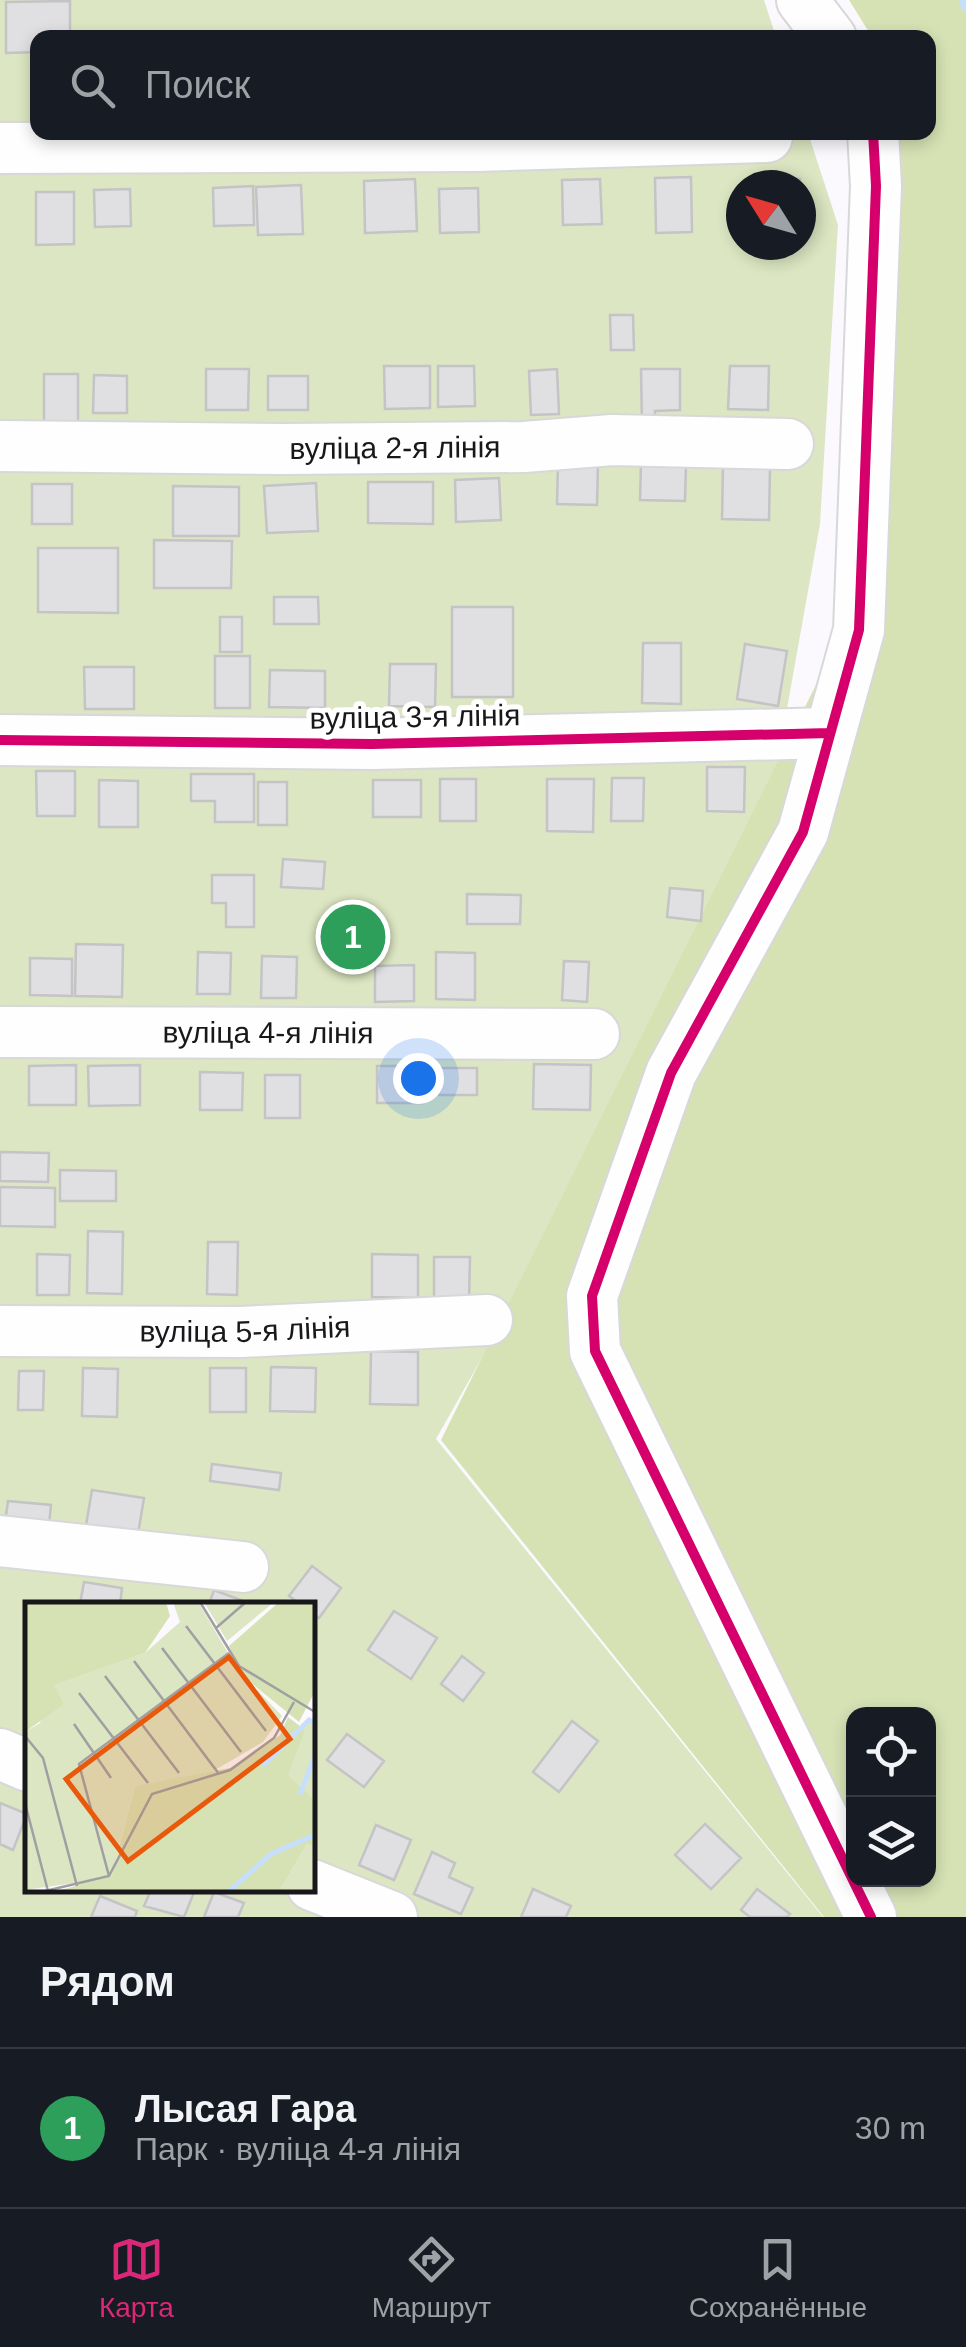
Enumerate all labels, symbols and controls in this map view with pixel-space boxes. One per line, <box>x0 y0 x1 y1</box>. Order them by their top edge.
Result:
search box <box>30 30 936 140</box>
icon: search <box>65 58 120 113</box>
text: Поиск <box>145 64 250 106</box>
north arrow <box>726 170 816 260</box>
street label: вуліца 2-я лінія <box>289 430 501 465</box>
street label: вуліца 3-я лінія <box>309 698 521 735</box>
pin: 1 <box>320 900 386 974</box>
street label: вуліца 4-я лінія <box>162 1016 374 1049</box>
your location <box>393 1053 444 1104</box>
street label: вуліца 5-я лінія <box>139 1310 351 1348</box>
inset map <box>25 1602 315 1892</box>
map controls <box>846 1707 936 1887</box>
button: locate <box>846 1707 936 1797</box>
button: layers <box>846 1797 936 1887</box>
text: Рядом <box>40 1958 175 2005</box>
text: Лысая Гара <box>135 2088 356 2130</box>
text: 1 <box>64 2110 81 2146</box>
text: 30 m <box>855 2110 926 2146</box>
text: Парк · вуліца 4-я лінія <box>135 2131 461 2167</box>
tab: Карта <box>99 2232 174 2324</box>
tab: Маршрут <box>372 2232 491 2324</box>
tab: Сохранённые <box>689 2232 867 2324</box>

